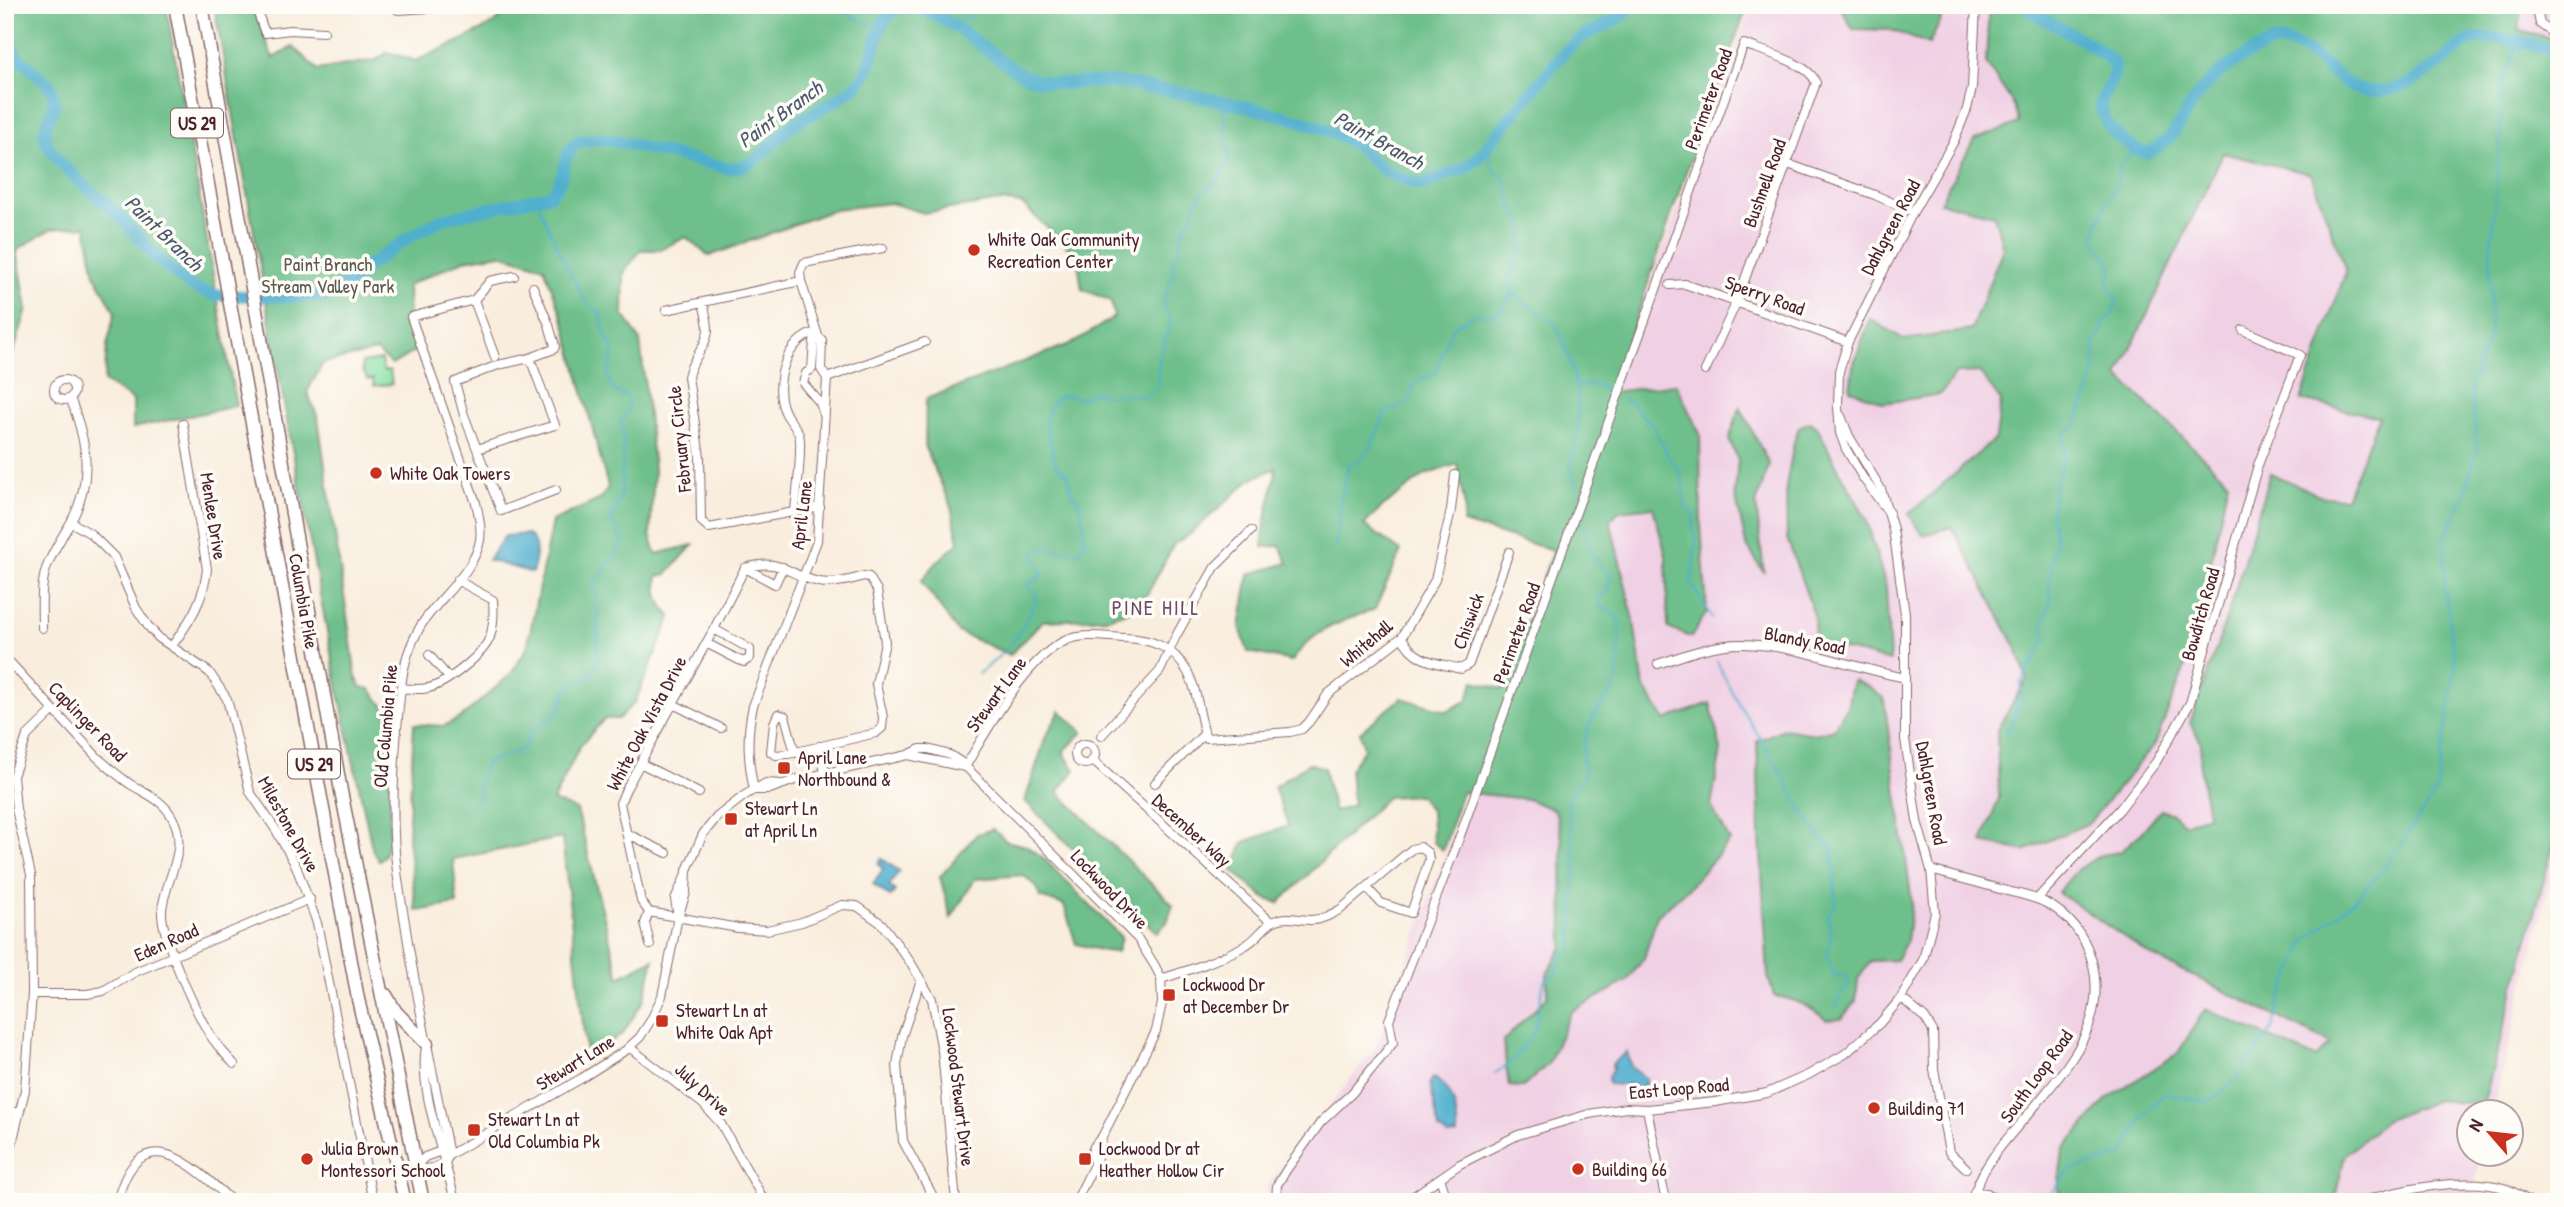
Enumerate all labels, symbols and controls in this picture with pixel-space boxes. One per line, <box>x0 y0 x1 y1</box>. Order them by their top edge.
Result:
street label: Perimeter Road <box>1678 44 1738 153</box>
water label: Paint Branch <box>732 73 829 155</box>
water label: Paint Branch <box>1329 104 1430 177</box>
road number: US 29 <box>171 109 223 138</box>
street label: Bushnell Road <box>1736 135 1792 231</box>
street label: Dahlgreen Road <box>1854 174 1926 279</box>
water label: Paint Branch <box>119 189 210 278</box>
place label: White Oak Community Recreation Center <box>988 226 1140 274</box>
marker: White Oak Community Recreation Center <box>966 242 982 258</box>
park label: Paint Branch Stream Valley Park <box>262 251 395 299</box>
street label: Sperry Road <box>1722 269 1809 322</box>
street label: February Circle <box>660 384 698 494</box>
place label: White Oak Towers <box>390 460 510 486</box>
marker: White Oak Towers <box>368 465 384 481</box>
street label: Menlee Drive <box>194 471 234 562</box>
street label: April Lane <box>784 479 818 551</box>
street label: Columbia Pike <box>283 551 325 651</box>
street label: Bowditch Road <box>2174 564 2226 663</box>
street label: Perimeter Road <box>1486 578 1546 687</box>
street label: Chiswick <box>1446 589 1490 653</box>
district label: PINE HILL <box>1112 593 1200 622</box>
street label: Whitehall <box>1334 613 1399 673</box>
street label: Blandy Road <box>1762 619 1848 661</box>
street label: Stewart Lane <box>960 650 1033 737</box>
street label: White Oak Vista Drive <box>600 651 693 795</box>
street label: Old Columbia Pike <box>367 663 403 789</box>
street label: Caplinger Road <box>43 675 133 767</box>
street label: Dahlgreen Road <box>1910 739 1954 847</box>
place label: April Lane Northbound & <box>798 744 891 792</box>
road number: US 29 <box>288 750 340 778</box>
marker: April Lane Northbound & <box>776 760 792 776</box>
street label: Milestone Drive <box>252 771 326 877</box>
street label: December Way <box>1147 787 1237 873</box>
place label: Stewart Ln at April Ln <box>745 795 818 843</box>
marker: Stewart Ln at April Ln <box>723 811 739 827</box>
street label: Lockwood Drive <box>1065 843 1155 935</box>
street label: Eden Road <box>130 916 203 968</box>
place label: Lockwood Dr at December Dr <box>1183 971 1290 1019</box>
marker: Lockwood Dr at December Dr <box>1161 987 1177 1003</box>
place label: Stewart Ln at White Oak Apt <box>676 997 773 1045</box>
street label: Lockwood Stewart Drive <box>936 1007 982 1168</box>
marker: Stewart Ln at White Oak Apt <box>654 1013 670 1029</box>
street label: South Loop Road <box>1993 1024 2079 1128</box>
street label: Stewart Lane <box>531 1027 620 1096</box>
street label: July Drive <box>669 1056 737 1122</box>
street label: East Loop Road <box>1628 1071 1731 1105</box>
place label: Building 71 <box>1888 1095 1964 1121</box>
north arrow <box>2456 1098 2526 1168</box>
marker: Building 71 <box>1866 1100 1882 1116</box>
place label: Stewart Ln at Old Columbia Pk <box>488 1106 600 1154</box>
text: N <box>2461 1114 2489 1136</box>
marker: Stewart Ln at Old Columbia Pk <box>466 1122 482 1138</box>
place label: Julia Brown Montessori School <box>321 1135 446 1183</box>
place label: Lockwood Dr at Heather Hollow Cir <box>1099 1135 1225 1183</box>
marker: Julia Brown Montessori School <box>299 1151 315 1167</box>
marker: Lockwood Dr at Heather Hollow Cir <box>1077 1151 1093 1167</box>
place label: Building 66 <box>1592 1156 1667 1182</box>
marker: Building 66 <box>1570 1161 1586 1177</box>

